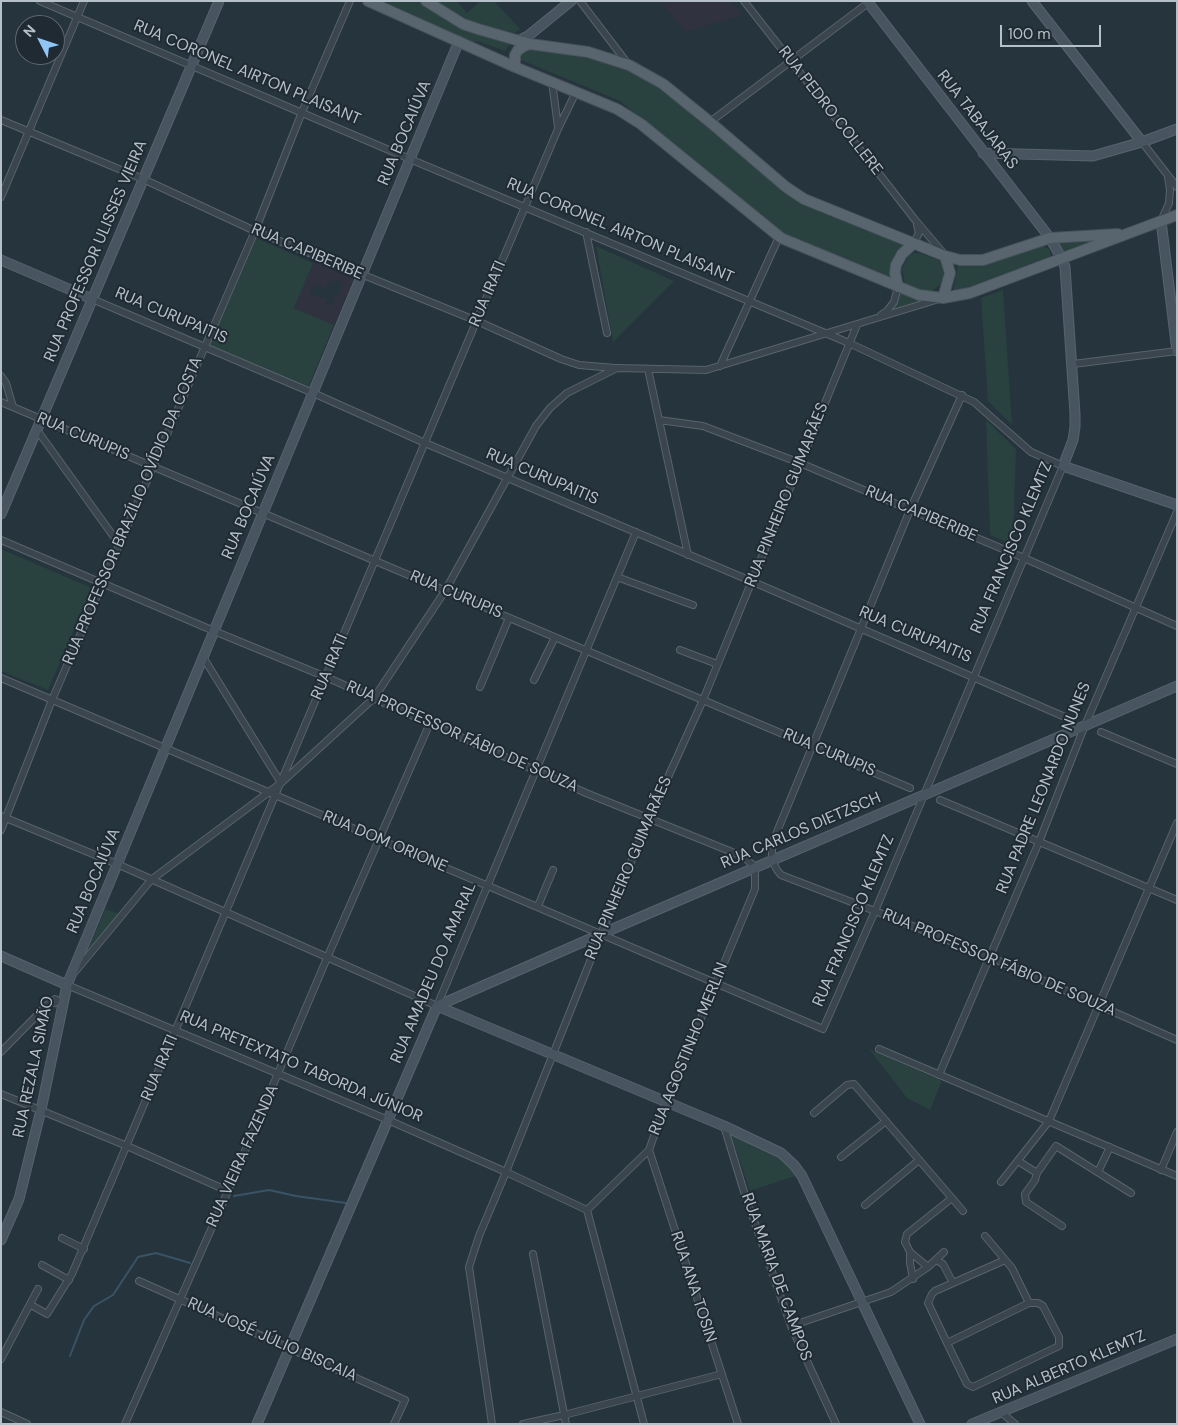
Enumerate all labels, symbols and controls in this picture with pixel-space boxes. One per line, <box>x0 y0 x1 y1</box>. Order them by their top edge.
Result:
north arrow <box>15 15 65 65</box>
scale bar <box>1003 15 1104 47</box>
street label: RUA CORONEL AIRTON PLAISANT <box>131 16 363 130</box>
text: N <box>19 21 40 41</box>
text: 100 m <box>1008 24 1051 44</box>
street label: RUA PEDRO COLLERE <box>774 43 886 179</box>
street label: RUA TABAJARAS <box>932 67 1022 173</box>
street label: RUA BOCAIÚVA <box>374 78 436 188</box>
street label: RUA PROFESSOR ULISSES VIEIRA <box>40 137 152 365</box>
street label: RUA CORONEL AIRTON PLAISANT <box>504 174 736 288</box>
street label: RUA CAPIBERIBE <box>248 220 366 284</box>
street label: RUA IRATI <box>466 258 510 330</box>
street label: RUA CURUPAITIS <box>112 284 230 348</box>
street label: RUA PROFESSOR BRAZÍLIO OVÍDIO DA COSTA <box>59 354 207 668</box>
street label: RUA PINHEIRO GUIMARÃES <box>741 400 833 590</box>
street label: RUA CURUPIS <box>34 409 132 465</box>
street label: RUA CURUPAITIS <box>483 445 601 509</box>
street label: RUA BOCAIÚVA <box>218 452 280 562</box>
street label: RUA FRANCISCO KLEMTZ <box>967 459 1057 637</box>
street label: RUA CAPIBERIBE <box>862 482 980 546</box>
street label: RUA CURUPIS <box>407 567 505 623</box>
street label: RUA CURUPAITIS <box>856 603 974 667</box>
street label: RUA IRATI <box>308 631 352 703</box>
street label: RUA PROFESSOR FÁBIO DE SOUZA <box>343 677 581 797</box>
street label: RUA PADRE LEONARDO NUNES <box>993 679 1095 897</box>
street label: RUA CURUPIS <box>780 725 878 781</box>
street label: RUA PINHEIRO GUIMARÃES <box>582 774 676 962</box>
street label: RUA CARLOS DIETZSCH <box>718 789 884 873</box>
street label: RUA DOM ORIONE <box>320 807 450 877</box>
street label: RUA BOCAIÚVA <box>63 826 125 936</box>
street label: RUA FRANCISCO KLEMTZ <box>809 832 899 1010</box>
street label: RUA AMADEU DO AMARAL <box>387 880 481 1066</box>
street label: RUA PROFESSOR FÁBIO DE SOUZA <box>879 905 1119 1021</box>
street label: RUA AGOSTINHO MERLIN <box>646 960 732 1138</box>
street label: RUA REZALA SIMÃO <box>10 994 58 1140</box>
street label: RUA PRETEXTATO TABORDA JÚNIOR <box>177 1007 425 1127</box>
street label: RUA IRATI <box>138 1032 182 1104</box>
street label: RUA VIEIRA FAZENDA <box>203 1082 283 1230</box>
street label: RUA MARIA DE CAMPOS <box>737 1190 815 1364</box>
street label: RUA ANA TOSIN <box>666 1229 720 1345</box>
street label: RUA JOSÉ JÚLIO BISCAIA <box>184 1294 360 1386</box>
street label: RUA ALBERTO KLEMTZ <box>990 1327 1148 1409</box>

